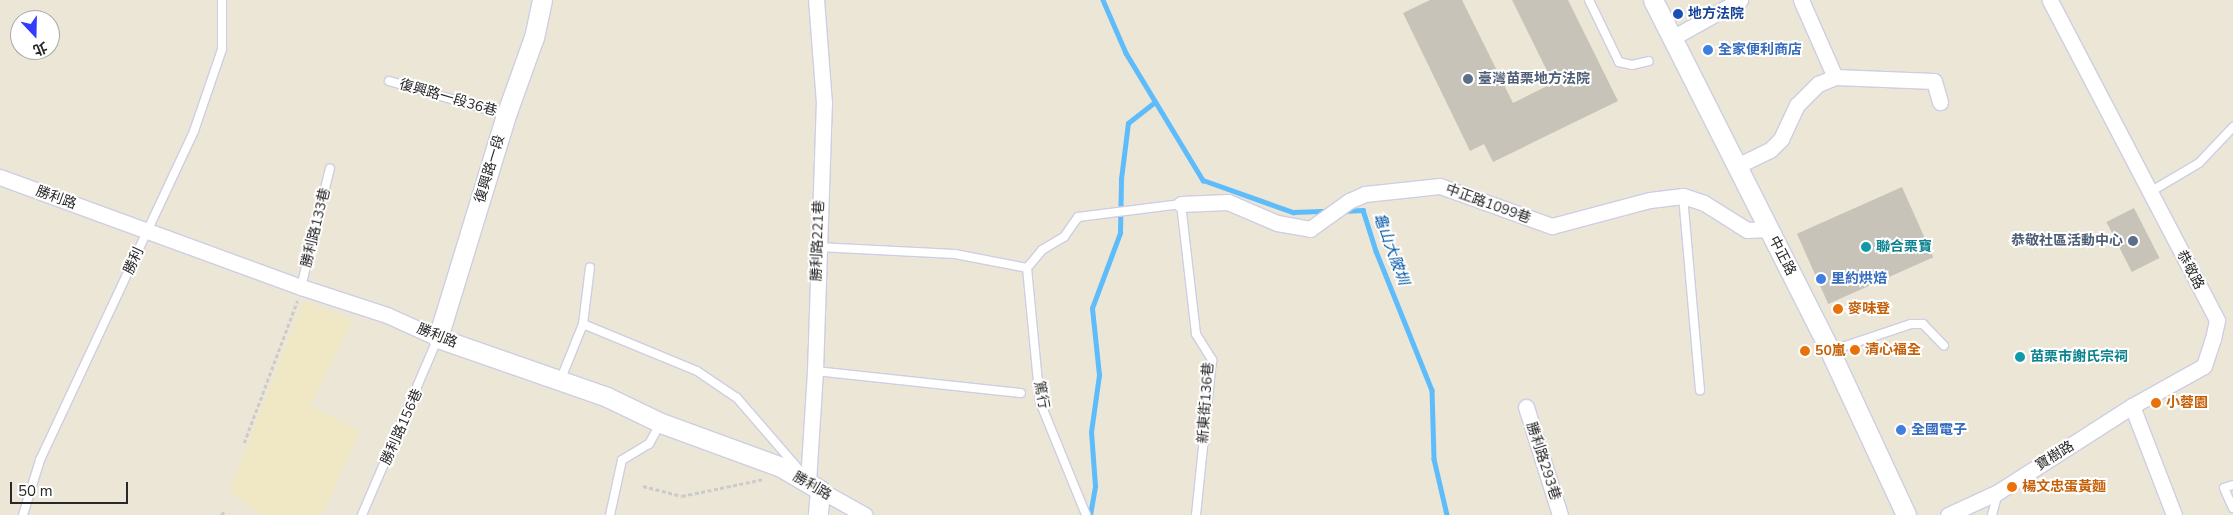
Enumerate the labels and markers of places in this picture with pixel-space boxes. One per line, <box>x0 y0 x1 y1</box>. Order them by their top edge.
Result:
place label: 地方法院 <box>1688 6 1744 22</box>
marker: 地方法院 <box>1672 8 1684 20</box>
place label: 全家便利商店 <box>1718 42 1802 58</box>
marker: 全家便利商店 <box>1702 44 1714 56</box>
place label: 臺灣苗栗地方法院 <box>1478 71 1590 87</box>
marker: 臺灣苗栗地方法院 <box>1462 73 1474 85</box>
place label: 恭敬社區活動中心 <box>2011 233 2123 249</box>
marker: 恭敬社區活動中心 <box>2127 235 2139 247</box>
place label: 聯合栗寶 <box>1876 239 1932 255</box>
marker: 聯合栗寶 <box>1860 241 1872 253</box>
place label: 里約烘焙 <box>1831 271 1887 287</box>
marker: 里約烘焙 <box>1815 273 1827 285</box>
place label: 麥味登 <box>1848 301 1890 317</box>
marker: 麥味登 <box>1832 303 1844 315</box>
place label: 清心福全 <box>1865 342 1921 358</box>
place label: 50嵐 <box>1815 343 1846 359</box>
marker: 清心福全 <box>1849 344 1861 356</box>
marker: 50嵐 <box>1799 345 1811 357</box>
place label: 苗栗市謝氏宗祠 <box>2030 349 2128 365</box>
marker: 苗栗市謝氏宗祠 <box>2014 351 2026 363</box>
place label: 小蓉園 <box>2166 395 2208 411</box>
marker: 小蓉園 <box>2150 397 2162 409</box>
place label: 全國電子 <box>1911 422 1967 438</box>
marker: 全國電子 <box>1895 424 1907 436</box>
place label: 楊文忠蛋黃麵 <box>2022 479 2106 495</box>
marker: 楊文忠蛋黃麵 <box>2006 481 2018 493</box>

